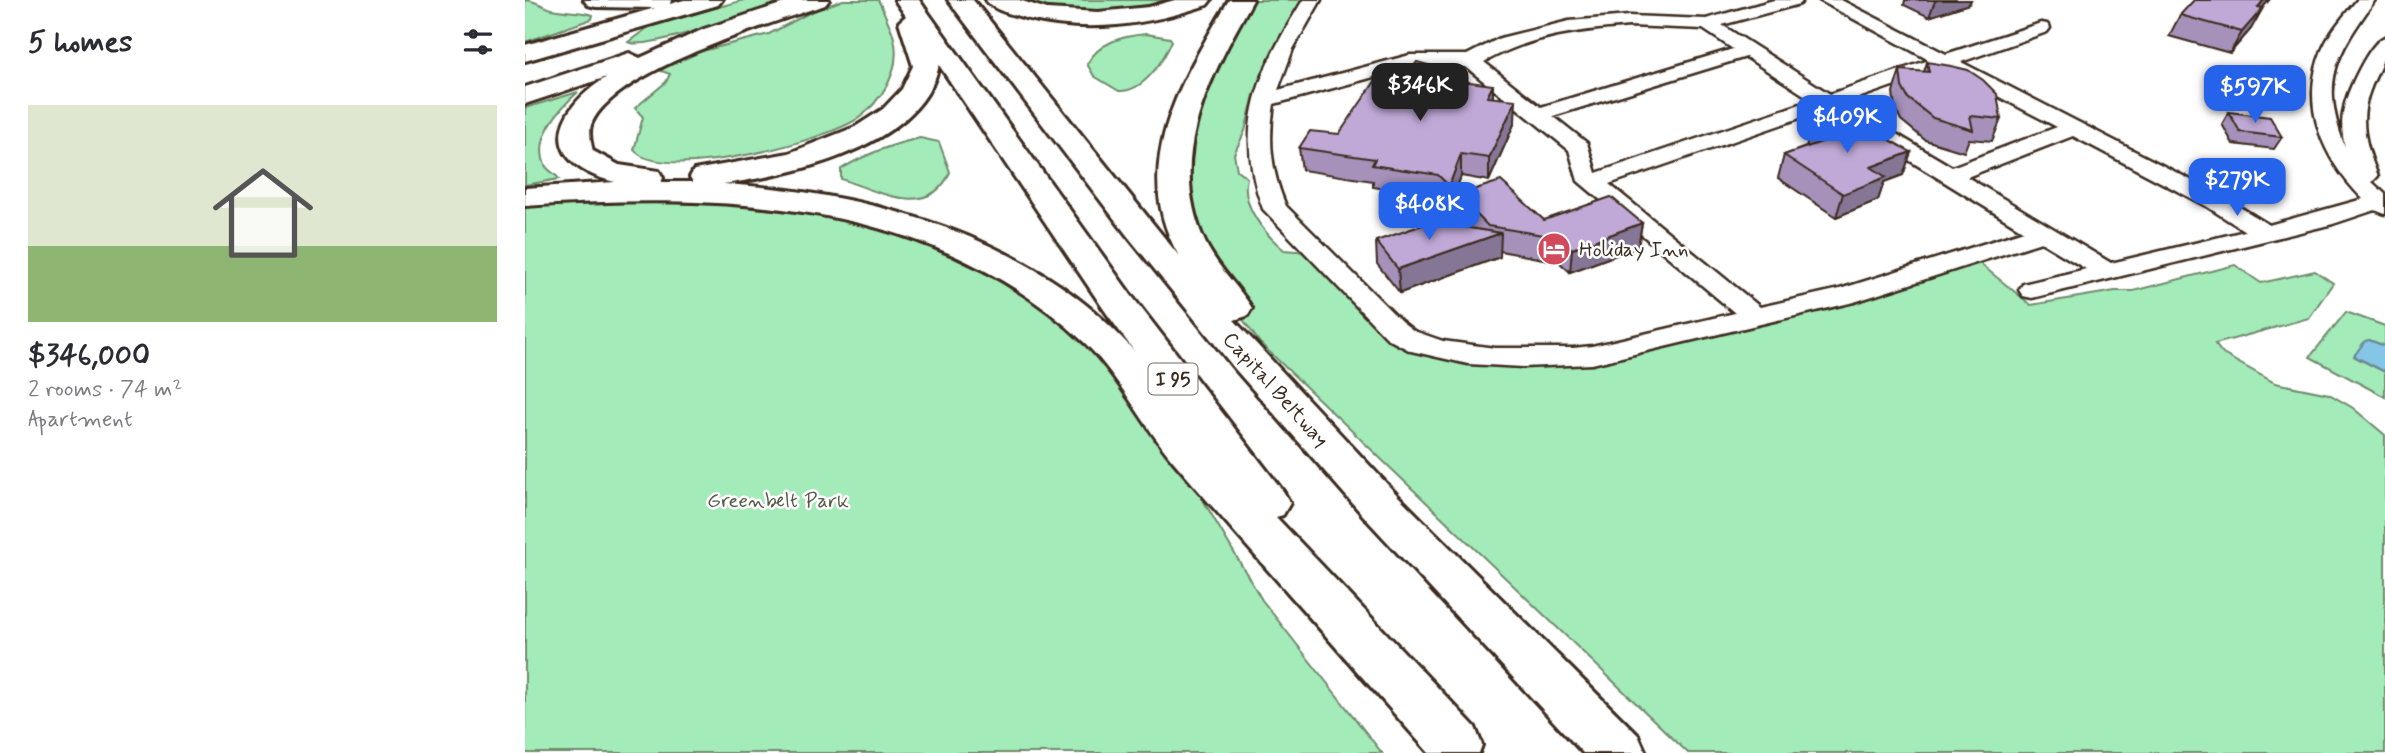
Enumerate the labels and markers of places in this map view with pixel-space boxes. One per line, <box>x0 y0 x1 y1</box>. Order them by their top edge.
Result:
pin: $346K <box>1371 64 1469 123</box>
pin: $597K <box>2206 66 2304 125</box>
pin: $409K <box>1798 96 1896 155</box>
pin: $279K <box>2188 158 2286 218</box>
pin: $408K <box>1380 182 1478 242</box>
hotel icon: Holiday Inn <box>1535 230 1573 268</box>
place label: Holiday Inn <box>1579 236 1689 264</box>

